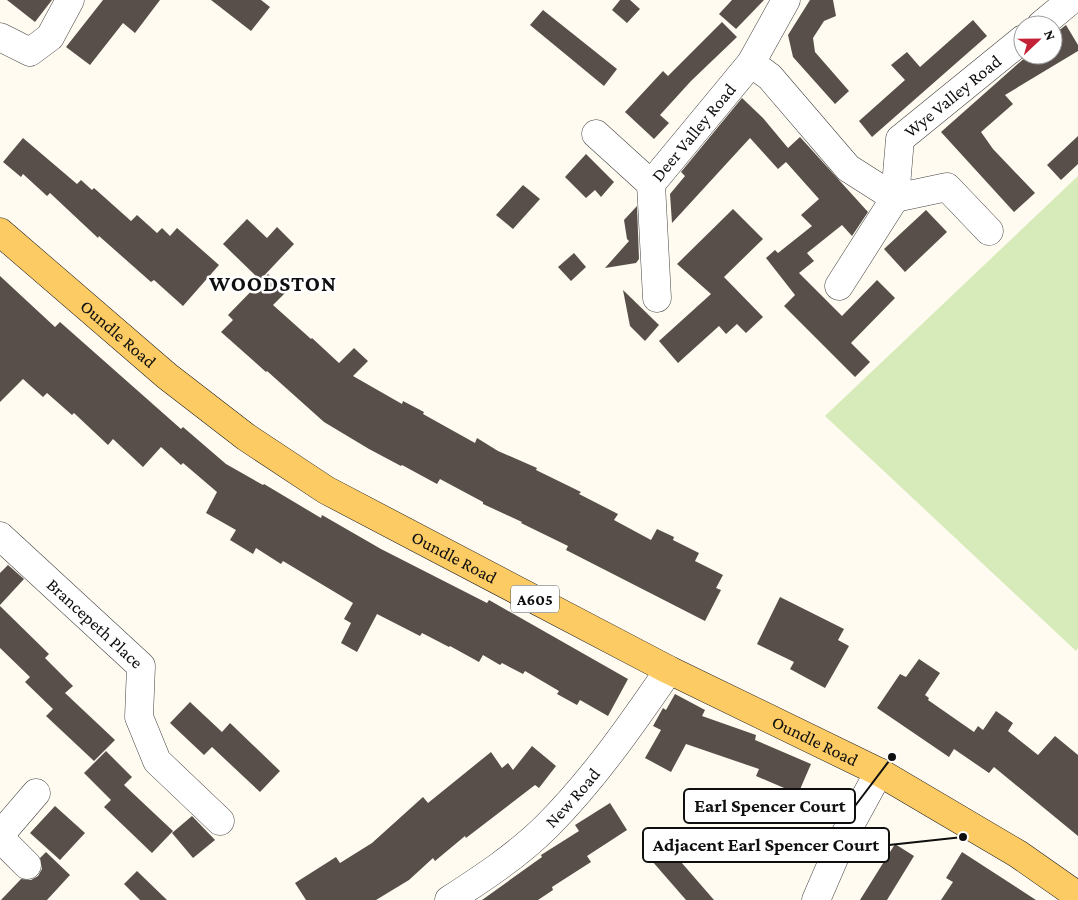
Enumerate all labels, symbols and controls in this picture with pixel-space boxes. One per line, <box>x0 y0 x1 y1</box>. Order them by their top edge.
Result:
north arrow <box>1013 15 1063 65</box>
text: N <box>1041 28 1059 43</box>
street label: Wye Valley Road <box>900 51 1006 142</box>
street label: Deer Valley Road <box>647 79 740 185</box>
district label: WOODSTON <box>208 271 337 296</box>
street label: Oundle Road <box>76 296 160 372</box>
street label: Oundle Road <box>408 527 501 588</box>
street label: Brancepeth Place <box>43 574 147 673</box>
road number: A605 <box>511 586 559 612</box>
street label: Oundle Road <box>769 712 862 771</box>
street label: New Road <box>541 764 604 832</box>
callout: Earl Spencer Court <box>684 789 855 823</box>
text: Earl Spencer Court <box>694 795 846 816</box>
callout: Adjacent Earl Spencer Court <box>643 828 889 862</box>
text: Adjacent Earl Spencer Court <box>652 834 879 856</box>

